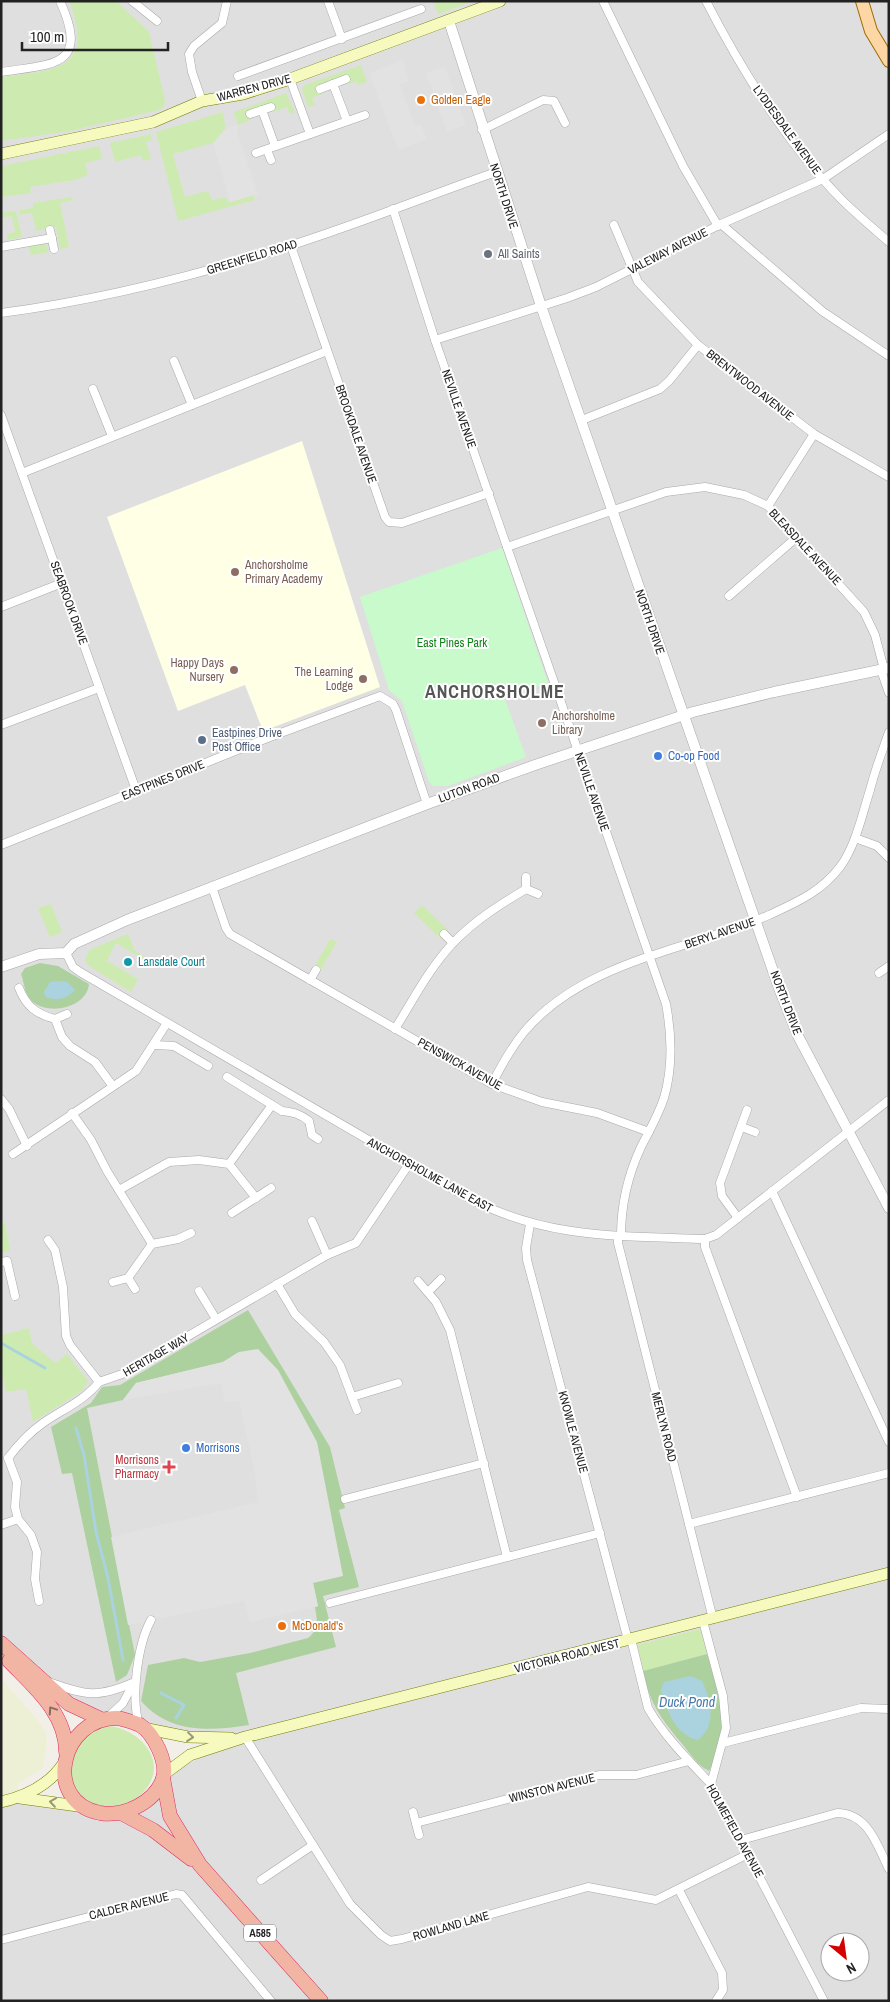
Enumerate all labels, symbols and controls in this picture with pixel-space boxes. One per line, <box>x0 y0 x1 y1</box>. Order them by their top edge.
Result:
scale bar <box>22 20 169 52</box>
text: 100 m <box>30 26 64 47</box>
street label: WARREN DRIVE <box>215 70 293 106</box>
street label: LYDDESDALE AVENUE <box>749 82 825 178</box>
place label: Golden Eagle <box>431 92 491 108</box>
marker: Golden Eagle <box>415 94 427 106</box>
street label: NORTH DRIVE <box>486 161 522 231</box>
street label: VALEWAY AVENUE <box>625 224 711 278</box>
street label: GREENFIELD ROAD <box>205 236 299 278</box>
place label: All Saints <box>497 246 540 262</box>
marker: All Saints <box>482 248 494 260</box>
street label: BRENTWOOD AVENUE <box>703 346 797 424</box>
street label: NEVILLE AVENUE <box>438 367 480 451</box>
street label: BROOKDALE AVENUE <box>332 383 380 485</box>
street label: BLEASDALE AVENUE <box>765 505 845 589</box>
place label: Anchorsholme Primary Academy <box>244 557 323 587</box>
street label: SEABROOK DRIVE <box>46 559 92 647</box>
marker: Anchorsholme Primary Academy <box>229 566 241 578</box>
street label: NORTH DRIVE <box>631 587 669 657</box>
park label: East Pines Park <box>417 635 487 651</box>
place label: Happy Days Nursery <box>170 655 224 685</box>
marker: Happy Days Nursery <box>228 664 240 676</box>
place label: The Learning Lodge <box>294 664 354 694</box>
marker: The Learning Lodge <box>357 673 369 685</box>
district label: ANCHORSHOLME <box>425 679 565 704</box>
place label: Anchorsholme Library <box>551 708 615 738</box>
marker: Anchorsholme Library <box>536 717 548 729</box>
place label: Eastpines Drive Post Office <box>212 725 282 755</box>
marker: Eastpines Drive Post Office <box>196 734 208 746</box>
place label: Co-op Food <box>668 748 719 764</box>
street label: NEVILLE AVENUE <box>571 750 613 834</box>
marker: Co-op Food <box>652 750 664 762</box>
street label: EASTPINES DRIVE <box>119 756 207 804</box>
street label: LUTON ROAD <box>436 769 502 807</box>
street label: BERYL AVENUE <box>683 913 757 953</box>
place label: Lansdale Court <box>138 954 205 970</box>
marker: Lansdale Court <box>122 956 134 968</box>
street label: NORTH DRIVE <box>766 969 806 1037</box>
street label: PENSWICK AVENUE <box>415 1034 505 1094</box>
street label: ANCHORSHOLME LANE EAST <box>364 1133 496 1216</box>
street label: HERITAGE WAY <box>120 1329 192 1380</box>
street label: KNOWLE AVENUE <box>554 1389 592 1475</box>
street label: MERLYN ROAD <box>648 1390 680 1464</box>
place label: Morrisons <box>196 1440 240 1456</box>
marker: Morrisons <box>180 1442 192 1454</box>
place label: Morrisons Pharmacy <box>115 1452 159 1482</box>
marker: Morrisons Pharmacy <box>163 1461 175 1473</box>
place label: McDonald's <box>292 1618 343 1634</box>
marker: McDonald's <box>276 1620 288 1632</box>
street label: VICTORIA ROAD WEST <box>513 1635 621 1677</box>
water label: Duck Pond <box>659 1693 716 1711</box>
one-way arrow <box>49 1706 58 1715</box>
one-way arrow <box>186 1731 194 1742</box>
street label: WINSTON AVENUE <box>507 1770 597 1806</box>
street label: HOLMEFIELD AVENUE <box>703 1781 767 1881</box>
one-way arrow <box>48 1797 56 1808</box>
street label: CALDER AVENUE <box>87 1888 171 1924</box>
street label: ROWLAND LANE <box>411 1907 491 1945</box>
road number: A585 <box>244 1925 276 1942</box>
north arrow <box>820 1932 870 1982</box>
text: N <box>843 1958 859 1978</box>

